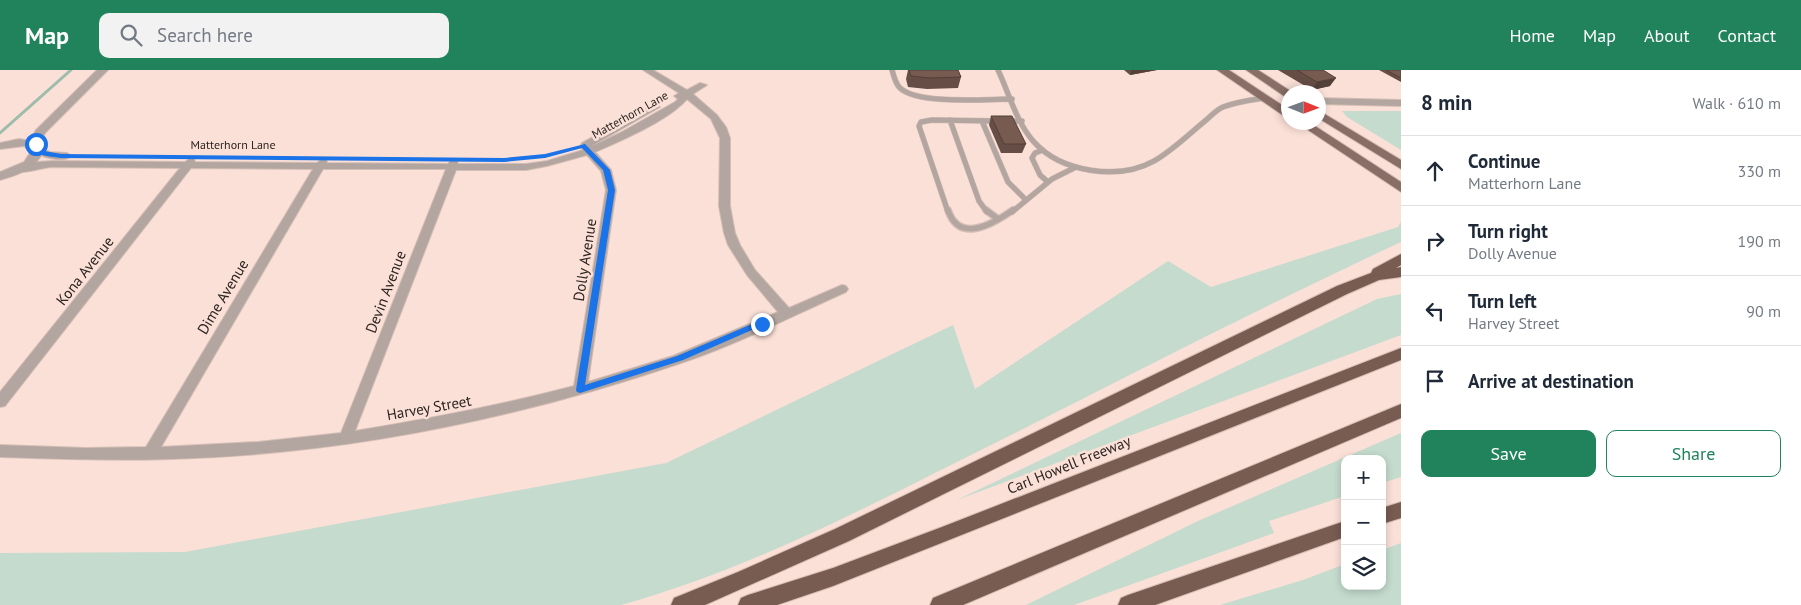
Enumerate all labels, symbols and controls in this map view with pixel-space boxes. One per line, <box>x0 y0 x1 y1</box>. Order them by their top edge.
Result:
search box <box>99 13 449 58</box>
text: Map <box>25 20 69 51</box>
icon: search <box>117 21 145 49</box>
text: Search here <box>157 23 253 47</box>
text: Home <box>1509 24 1555 47</box>
text: Map <box>1583 24 1616 47</box>
text: About <box>1644 24 1690 47</box>
text: Contact <box>1718 24 1776 47</box>
north arrow <box>1281 85 1326 130</box>
street label: Matterhorn Lane <box>589 87 671 142</box>
text: 8 min <box>1421 89 1472 116</box>
text: Walk · 610 m <box>1692 93 1781 113</box>
route start <box>25 133 48 156</box>
street label: Matterhorn Lane <box>190 137 276 152</box>
text: Continue <box>1468 149 1540 173</box>
icon: ahead <box>1421 157 1449 185</box>
text: 330 m <box>1738 161 1781 181</box>
text: Matterhorn Lane <box>1468 173 1581 193</box>
street label: Dolly Avenue <box>569 217 600 303</box>
text: Turn right <box>1468 219 1548 243</box>
icon: right <box>1421 227 1449 255</box>
text: 190 m <box>1738 231 1781 251</box>
street label: Kona Avenue <box>52 232 117 309</box>
text: Dolly Avenue <box>1468 243 1557 263</box>
street label: Devin Avenue <box>361 248 410 336</box>
street label: Dime Avenue <box>193 256 252 338</box>
text: Turn left <box>1468 289 1537 313</box>
icon: left <box>1421 297 1449 325</box>
text: 90 m <box>1746 301 1781 321</box>
route end <box>751 313 774 336</box>
text: Harvey Street <box>1468 313 1559 333</box>
icon: arrive <box>1421 367 1449 395</box>
text: Arrive at destination <box>1468 369 1634 393</box>
street label: Harvey Street <box>385 391 473 424</box>
button: Save <box>1421 430 1596 477</box>
button: Share <box>1606 430 1781 477</box>
street label: Carl Howell Freeway <box>1004 431 1133 498</box>
map controls <box>1341 455 1386 590</box>
button: + <box>1341 455 1386 500</box>
button: − <box>1341 500 1386 545</box>
button: layers <box>1341 545 1386 590</box>

